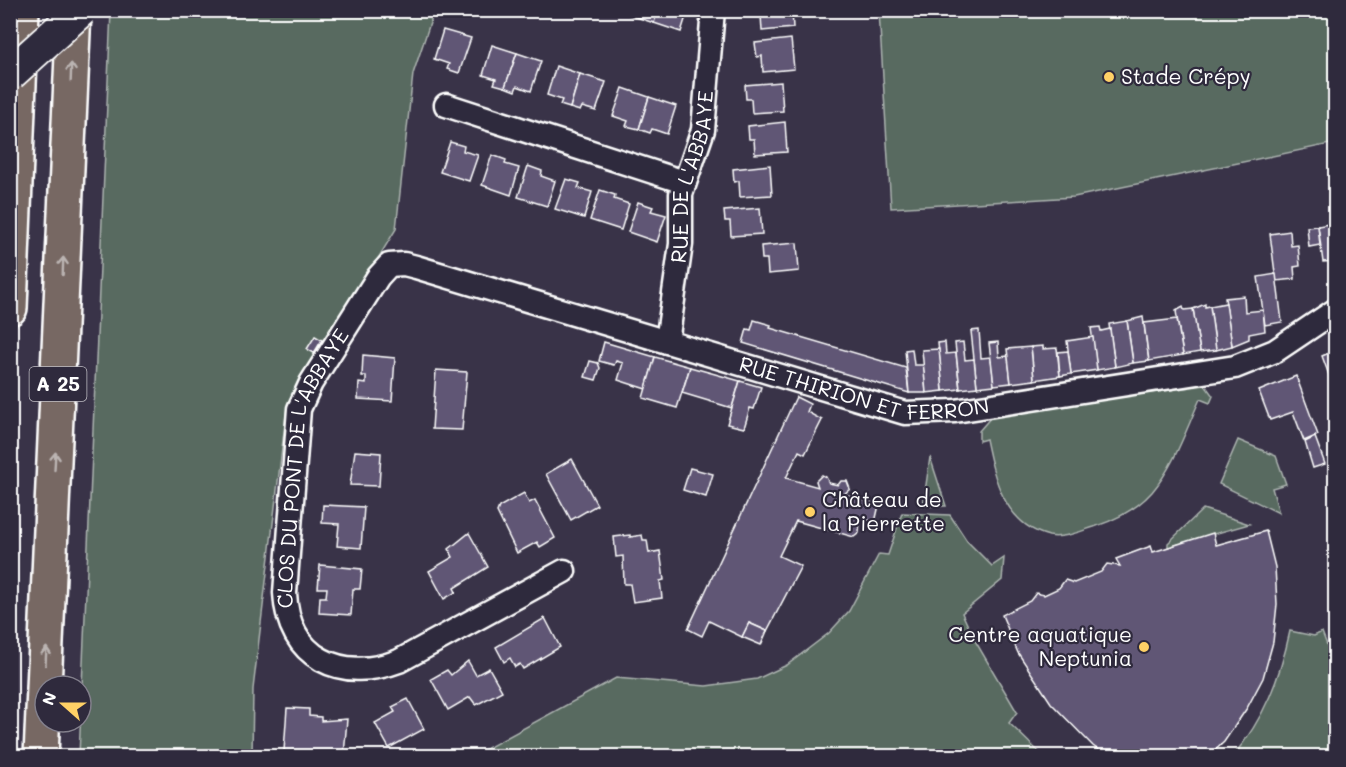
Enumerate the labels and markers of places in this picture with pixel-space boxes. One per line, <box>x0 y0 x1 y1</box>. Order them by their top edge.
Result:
place label: Stade Crépy <box>1121 62 1251 89</box>
marker: Stade Crépy <box>1102 70 1116 84</box>
place label: Château de la Pierrette <box>822 485 945 536</box>
marker: Château de la Pierrette <box>803 505 817 519</box>
place label: Centre aquatique Neptunia <box>948 620 1132 671</box>
marker: Centre aquatique Neptunia <box>1137 640 1151 654</box>

